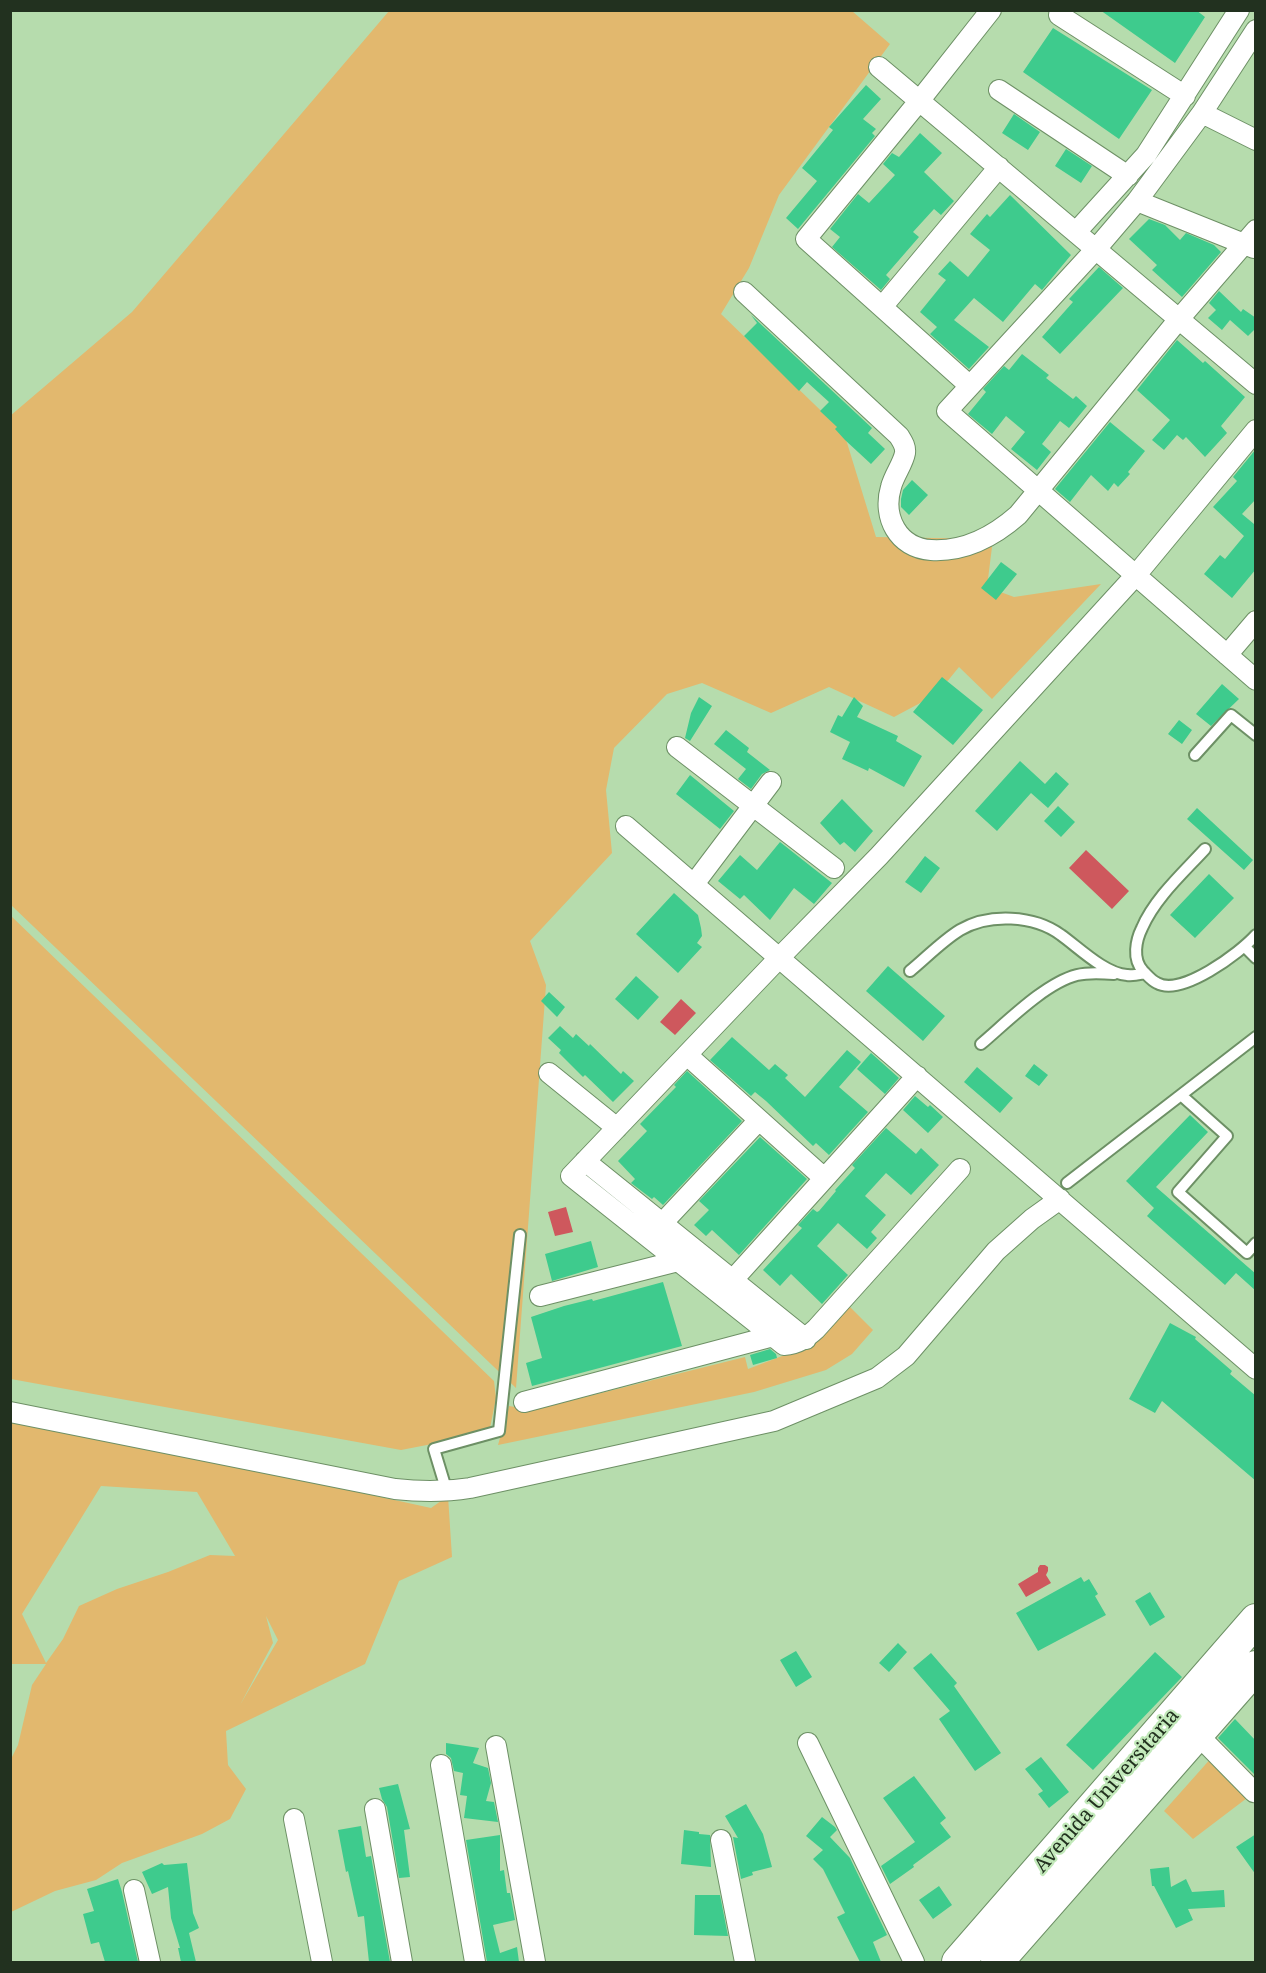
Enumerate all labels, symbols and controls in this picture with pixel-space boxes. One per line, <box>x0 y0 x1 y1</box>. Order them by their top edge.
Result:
street label: Avenida Universitaria <box>1029 1704 1185 1878</box>

